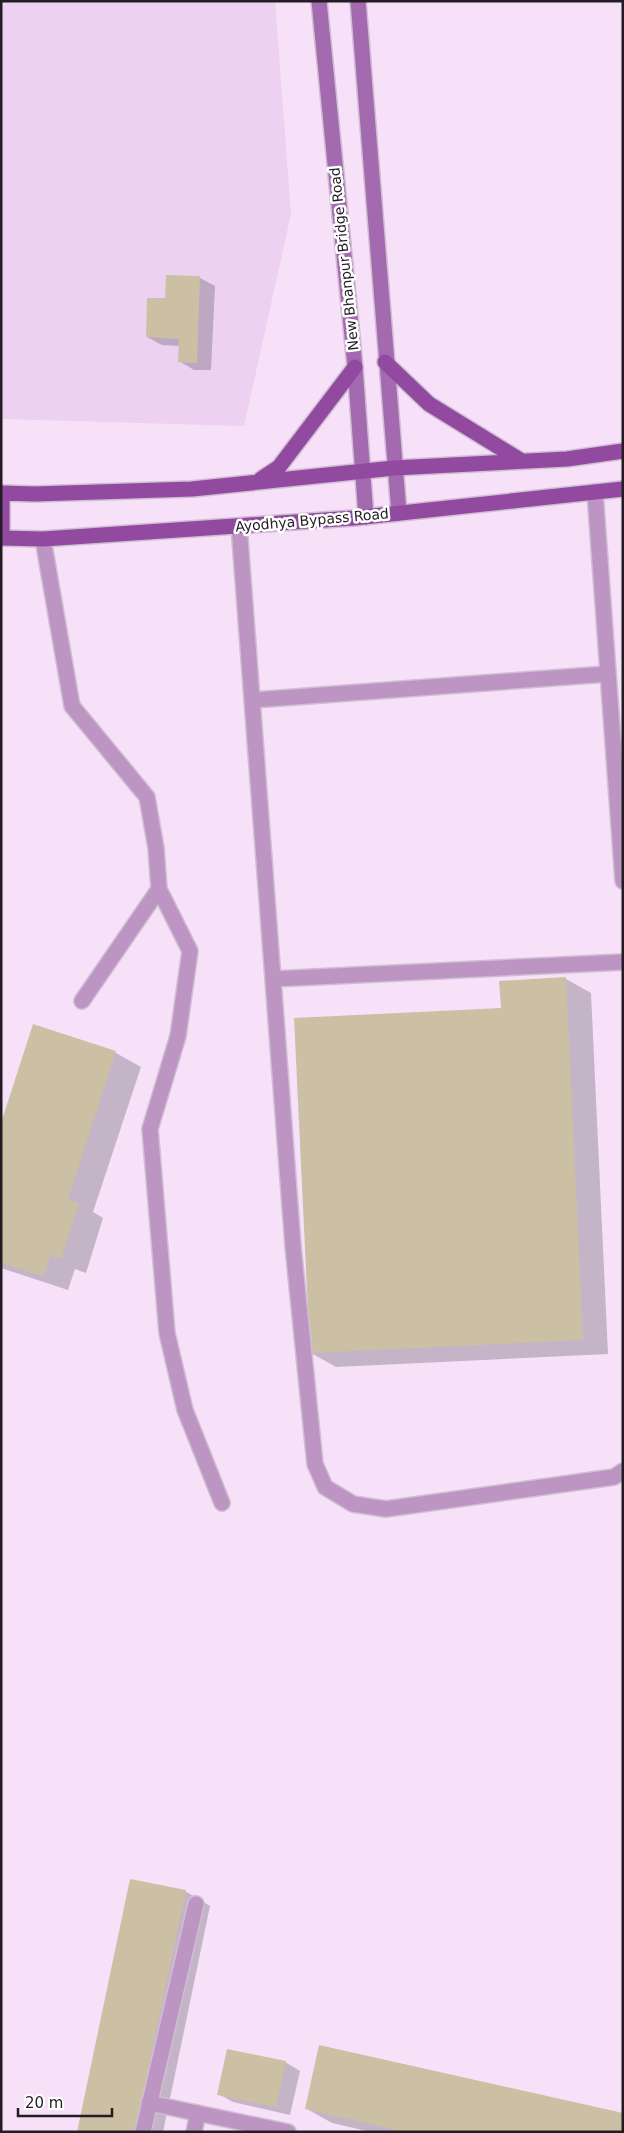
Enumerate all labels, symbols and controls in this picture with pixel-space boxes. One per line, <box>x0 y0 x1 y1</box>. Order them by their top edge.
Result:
street label: New Bhanpur Bridge Road <box>326 167 362 351</box>
street label: Ayodhya Bypass Road <box>235 505 389 535</box>
scale bar <box>18 2086 111 2118</box>
text: 20 m <box>25 2094 63 2112</box>

